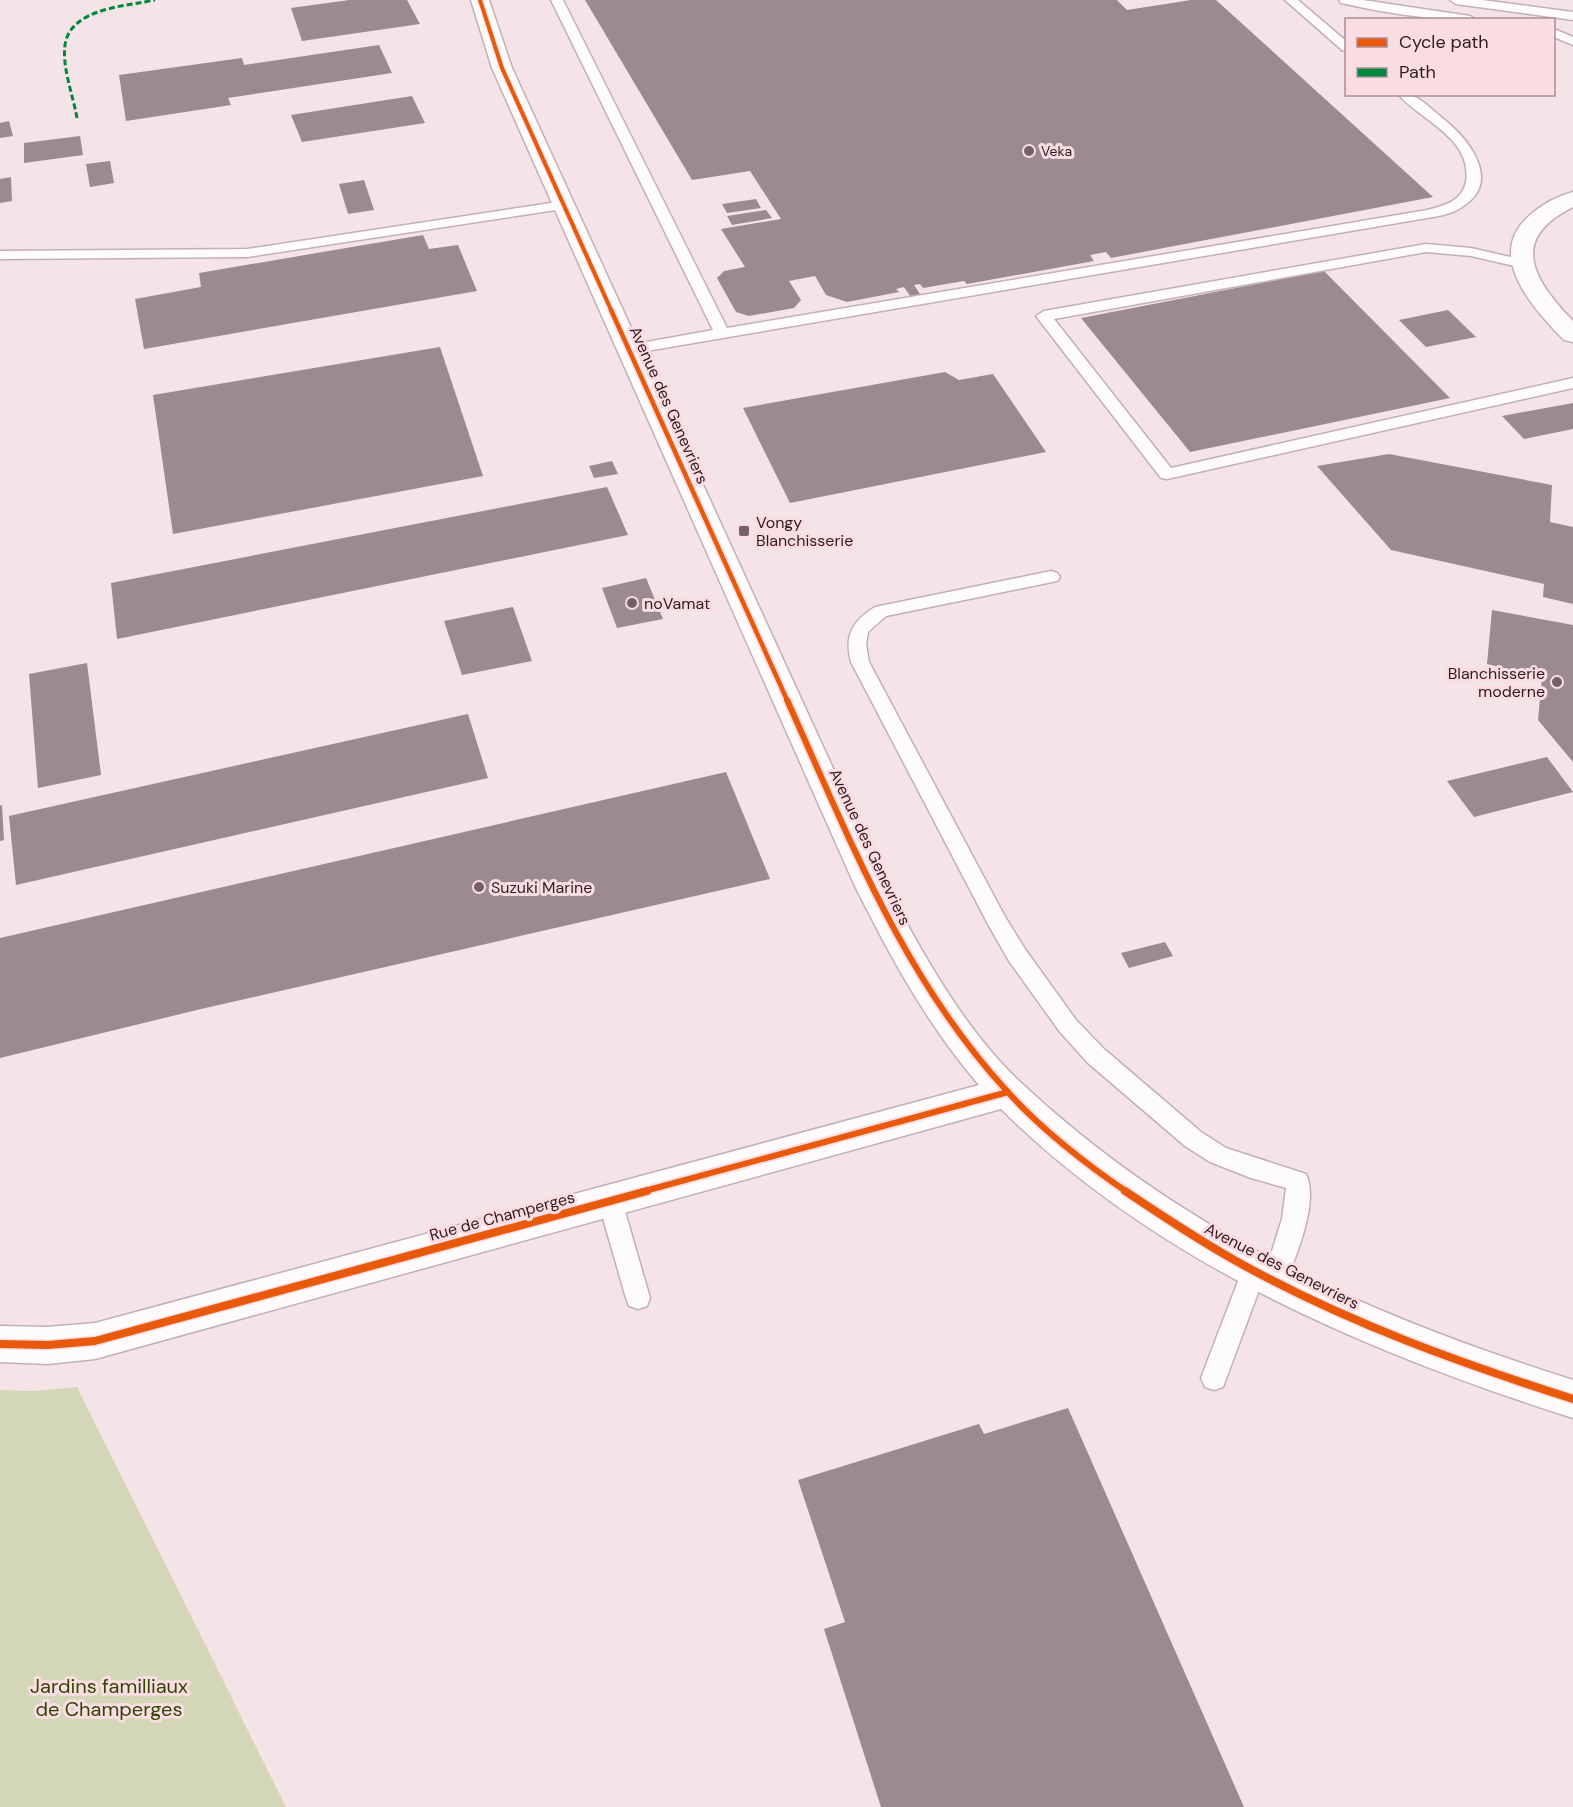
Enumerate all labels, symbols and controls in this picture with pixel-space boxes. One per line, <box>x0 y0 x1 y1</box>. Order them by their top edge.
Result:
legend <box>1345 18 1555 96</box>
text: Cycle path <box>1399 30 1489 54</box>
text: Path <box>1399 60 1436 84</box>
place label: Veka <box>1041 142 1072 160</box>
marker: Veka <box>1022 144 1036 158</box>
street label: Avenue des Genevriers <box>625 323 713 487</box>
place label: Vongy Blanchisserie <box>756 512 853 551</box>
marker: Vongy Blanchisserie <box>737 524 751 538</box>
place label: noVamat <box>644 593 710 614</box>
marker: noVamat <box>625 596 639 610</box>
place label: Blanchisserie moderne <box>1448 663 1545 702</box>
marker: Blanchisserie moderne <box>1550 675 1564 689</box>
street label: Avenue des Genevriers <box>824 765 916 929</box>
place label: Suzuki Marine <box>491 877 592 898</box>
marker: Suzuki Marine <box>472 880 486 894</box>
street label: Rue de Champerges <box>427 1186 577 1246</box>
street label: Avenue des Genevriers <box>1201 1218 1363 1314</box>
park label: Jardins familliaux de Champerges <box>30 1673 188 1722</box>

